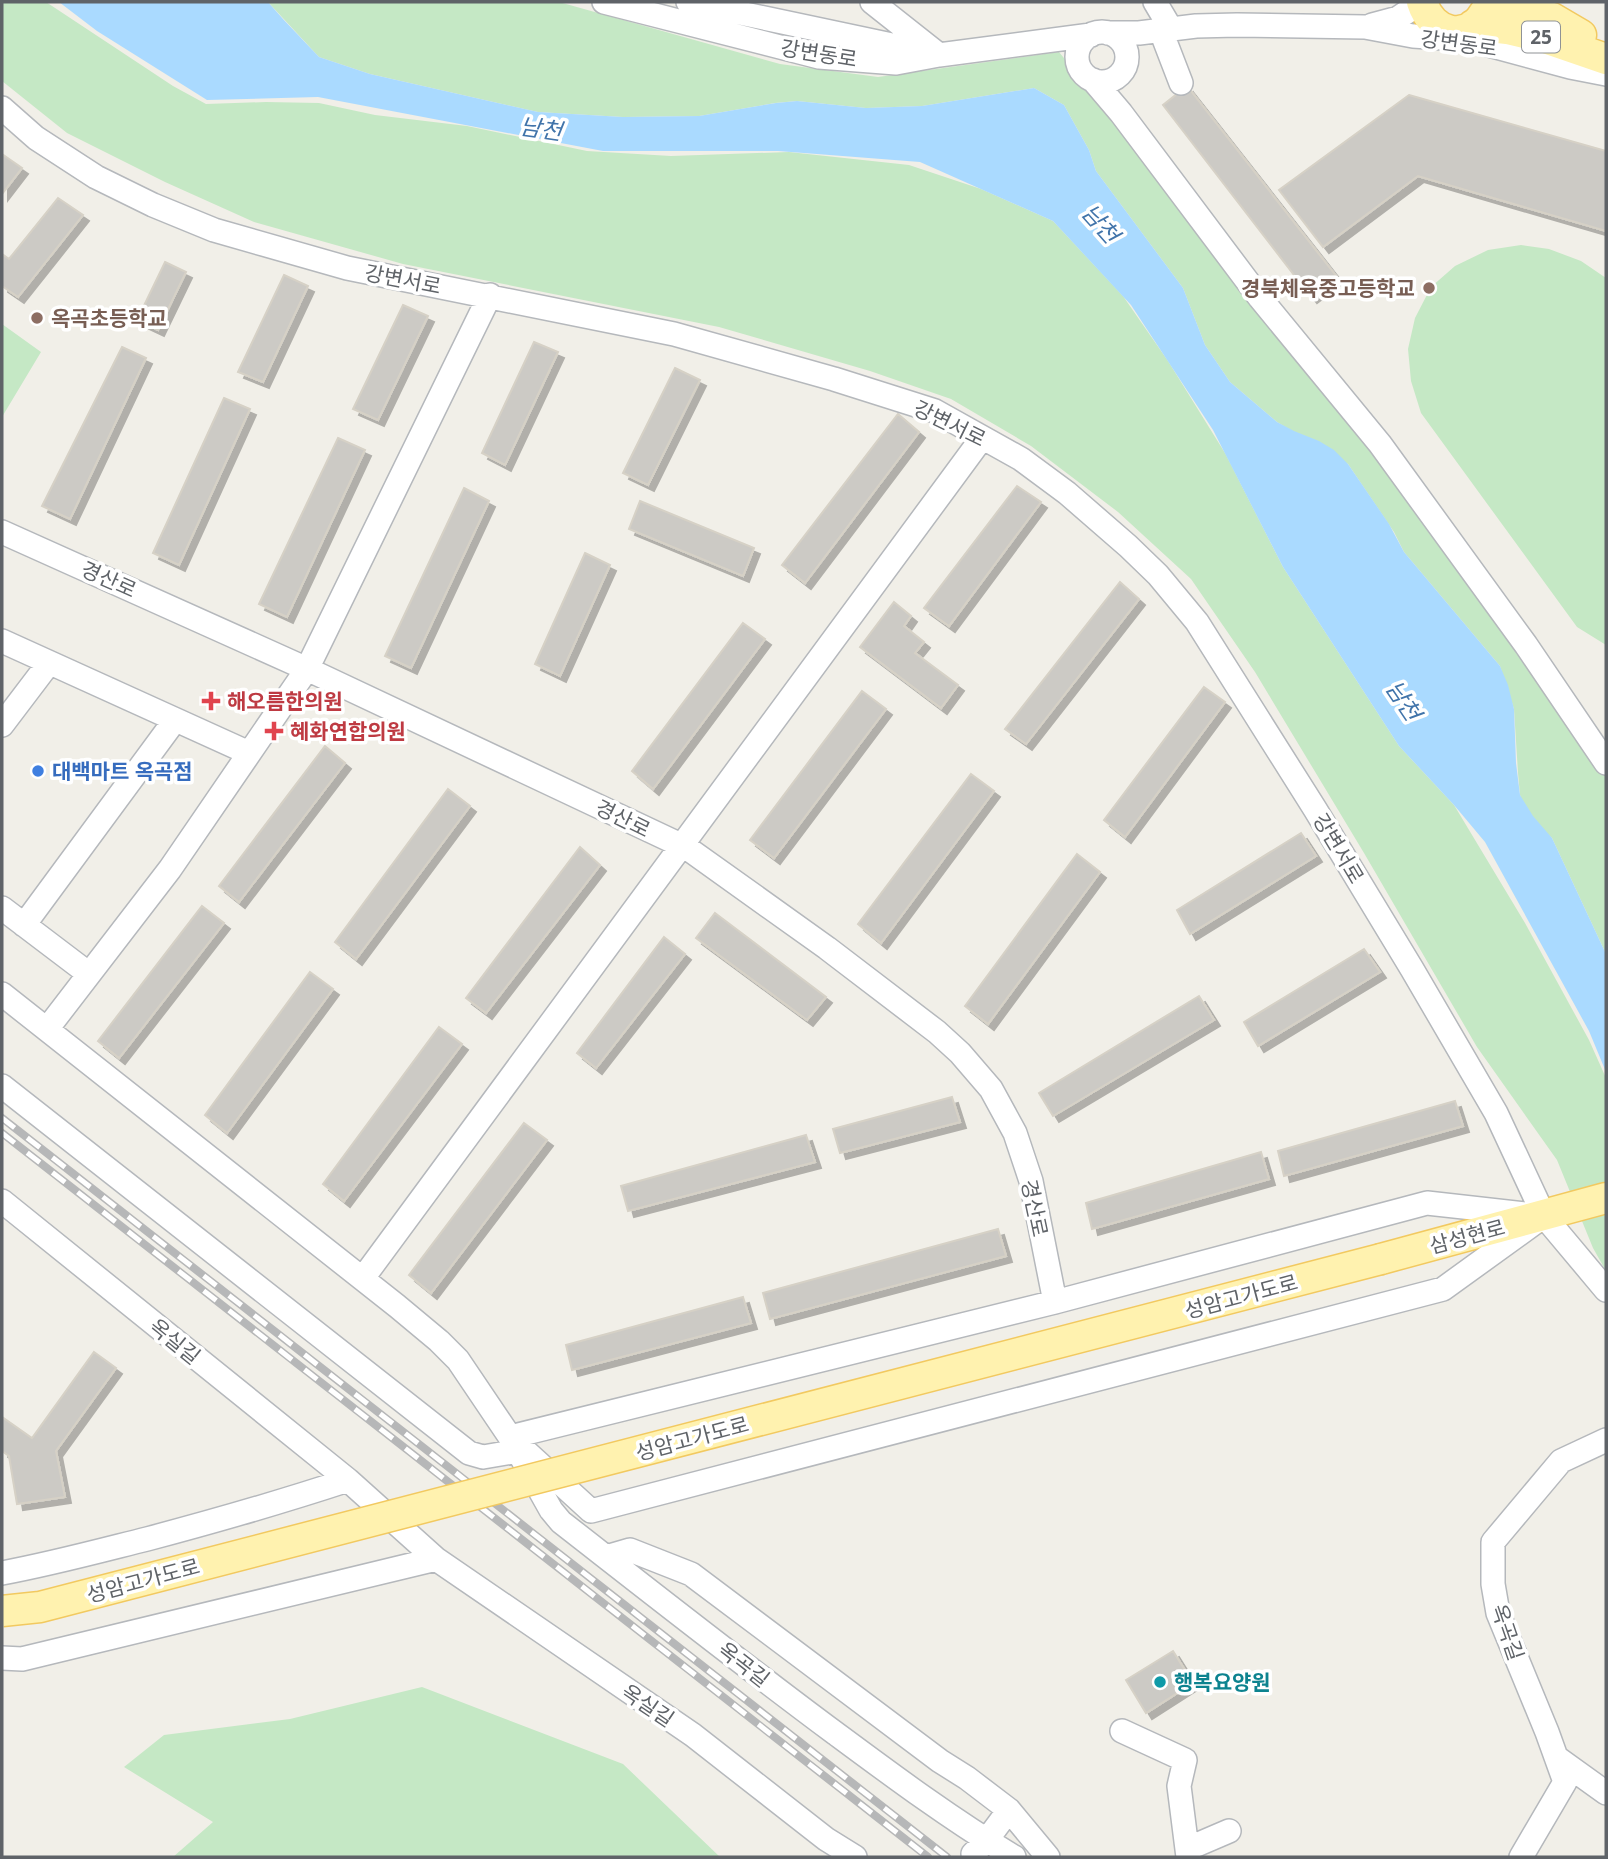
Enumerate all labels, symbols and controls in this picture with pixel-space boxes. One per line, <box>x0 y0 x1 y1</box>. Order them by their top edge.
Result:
road number: 25 <box>1522 22 1560 52</box>
street label: 강변동로 <box>1419 24 1499 62</box>
street label: 강변동로 <box>779 33 859 73</box>
water label: 남천 <box>518 109 567 147</box>
water label: 남천 <box>1075 197 1129 252</box>
street label: 강변서로 <box>362 258 444 300</box>
place label: 경북체육중고등학교 <box>1241 274 1415 302</box>
marker: 경북체육중고등학교 <box>1421 280 1437 296</box>
place label: 옥곡초등학교 <box>51 304 167 332</box>
marker: 옥곡초등학교 <box>29 310 45 326</box>
street label: 강변서로 <box>909 393 991 453</box>
street label: 경산로 <box>77 554 141 604</box>
water label: 남천 <box>1379 674 1431 729</box>
place label: 해오름한의원 <box>227 687 343 715</box>
marker: 해오름한의원 <box>201 691 221 711</box>
place label: 혜화연합의원 <box>290 717 406 745</box>
marker: 혜화연합의원 <box>264 721 284 741</box>
place label: 대백마트 옥곡점 <box>52 757 193 785</box>
marker: 대백마트 옥곡점 <box>30 763 46 779</box>
street label: 경산로 <box>591 793 655 843</box>
street label: 강변서로 <box>1307 808 1371 888</box>
street label: 경산로 <box>1015 1177 1055 1239</box>
street label: 삼성현로 <box>1426 1212 1508 1260</box>
street label: 성암고가도로 <box>1181 1267 1301 1325</box>
street label: 옥실길 <box>144 1312 206 1370</box>
street label: 성암고가도로 <box>632 1409 752 1467</box>
street label: 성암고가도로 <box>83 1551 203 1609</box>
street label: 옥곡길 <box>1485 1600 1531 1664</box>
street label: 옥곡길 <box>713 1635 775 1693</box>
place label: 행복요양원 <box>1174 1668 1271 1696</box>
marker: 행복요양원 <box>1152 1674 1168 1690</box>
street label: 옥실길 <box>616 1677 680 1733</box>

